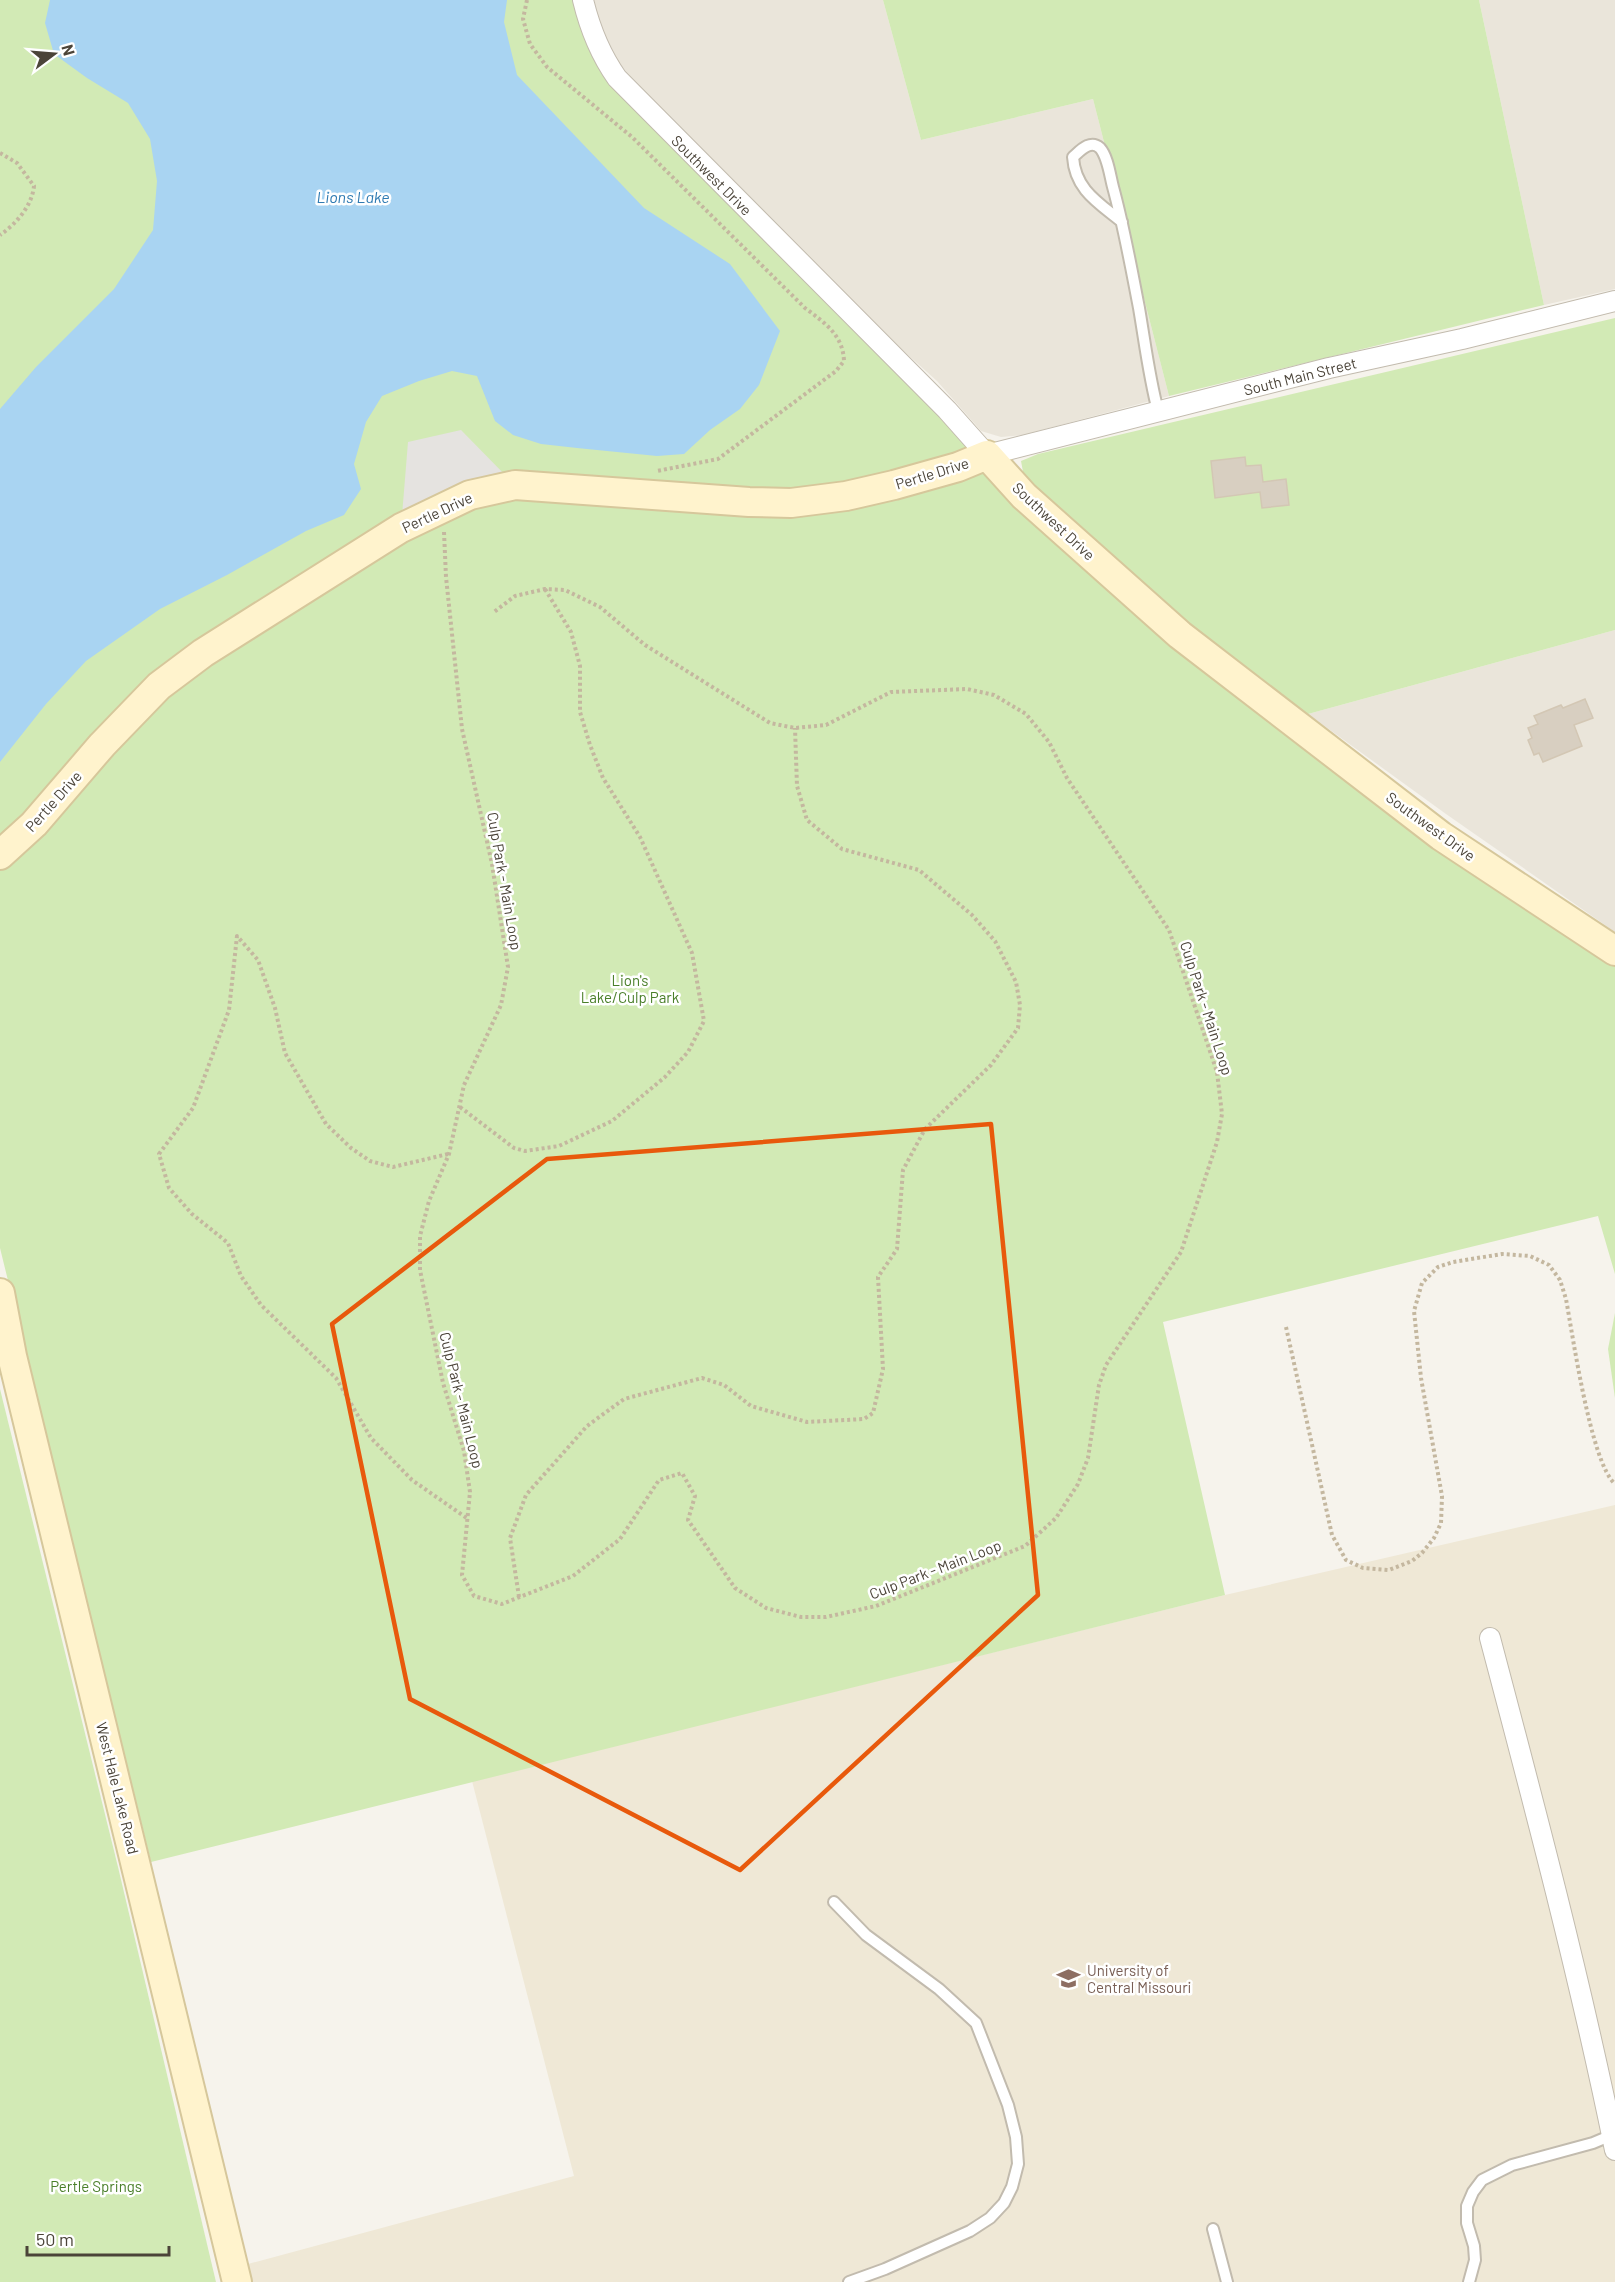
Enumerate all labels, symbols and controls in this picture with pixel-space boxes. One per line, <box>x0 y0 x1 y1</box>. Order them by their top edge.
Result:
north arrow <box>24 24 84 84</box>
text: N <box>58 42 79 57</box>
street label: Southwest Drive <box>668 131 756 219</box>
water label: Lions Lake <box>316 187 390 206</box>
street label: South Main Street <box>1242 353 1358 399</box>
street label: Pertle Drive <box>893 453 971 493</box>
street label: Southwest Drive <box>1009 478 1099 564</box>
street label: Pertle Drive <box>399 488 475 536</box>
street label: Pertle Drive <box>21 767 85 835</box>
street label: Southwest Drive <box>1383 788 1479 864</box>
street label: Culp Park - Main Loop <box>484 811 526 951</box>
street label: Culp Park - Main Loop <box>1177 939 1237 1077</box>
park label: Lion's Lake/Culp Park <box>581 971 680 1006</box>
street label: Culp Park - Main Loop <box>436 1330 488 1470</box>
street label: Culp Park - Main Loop <box>867 1536 1003 1602</box>
street label: West Hale Lake Road <box>93 1720 143 1856</box>
place label: University of Central Missouri <box>1087 1961 1191 1996</box>
school or university icon: University of Central Missouri <box>1056 1966 1082 1992</box>
park label: Pertle Springs <box>50 2177 142 2195</box>
scale bar <box>27 2219 170 2257</box>
text: 50 m <box>36 2228 74 2250</box>

